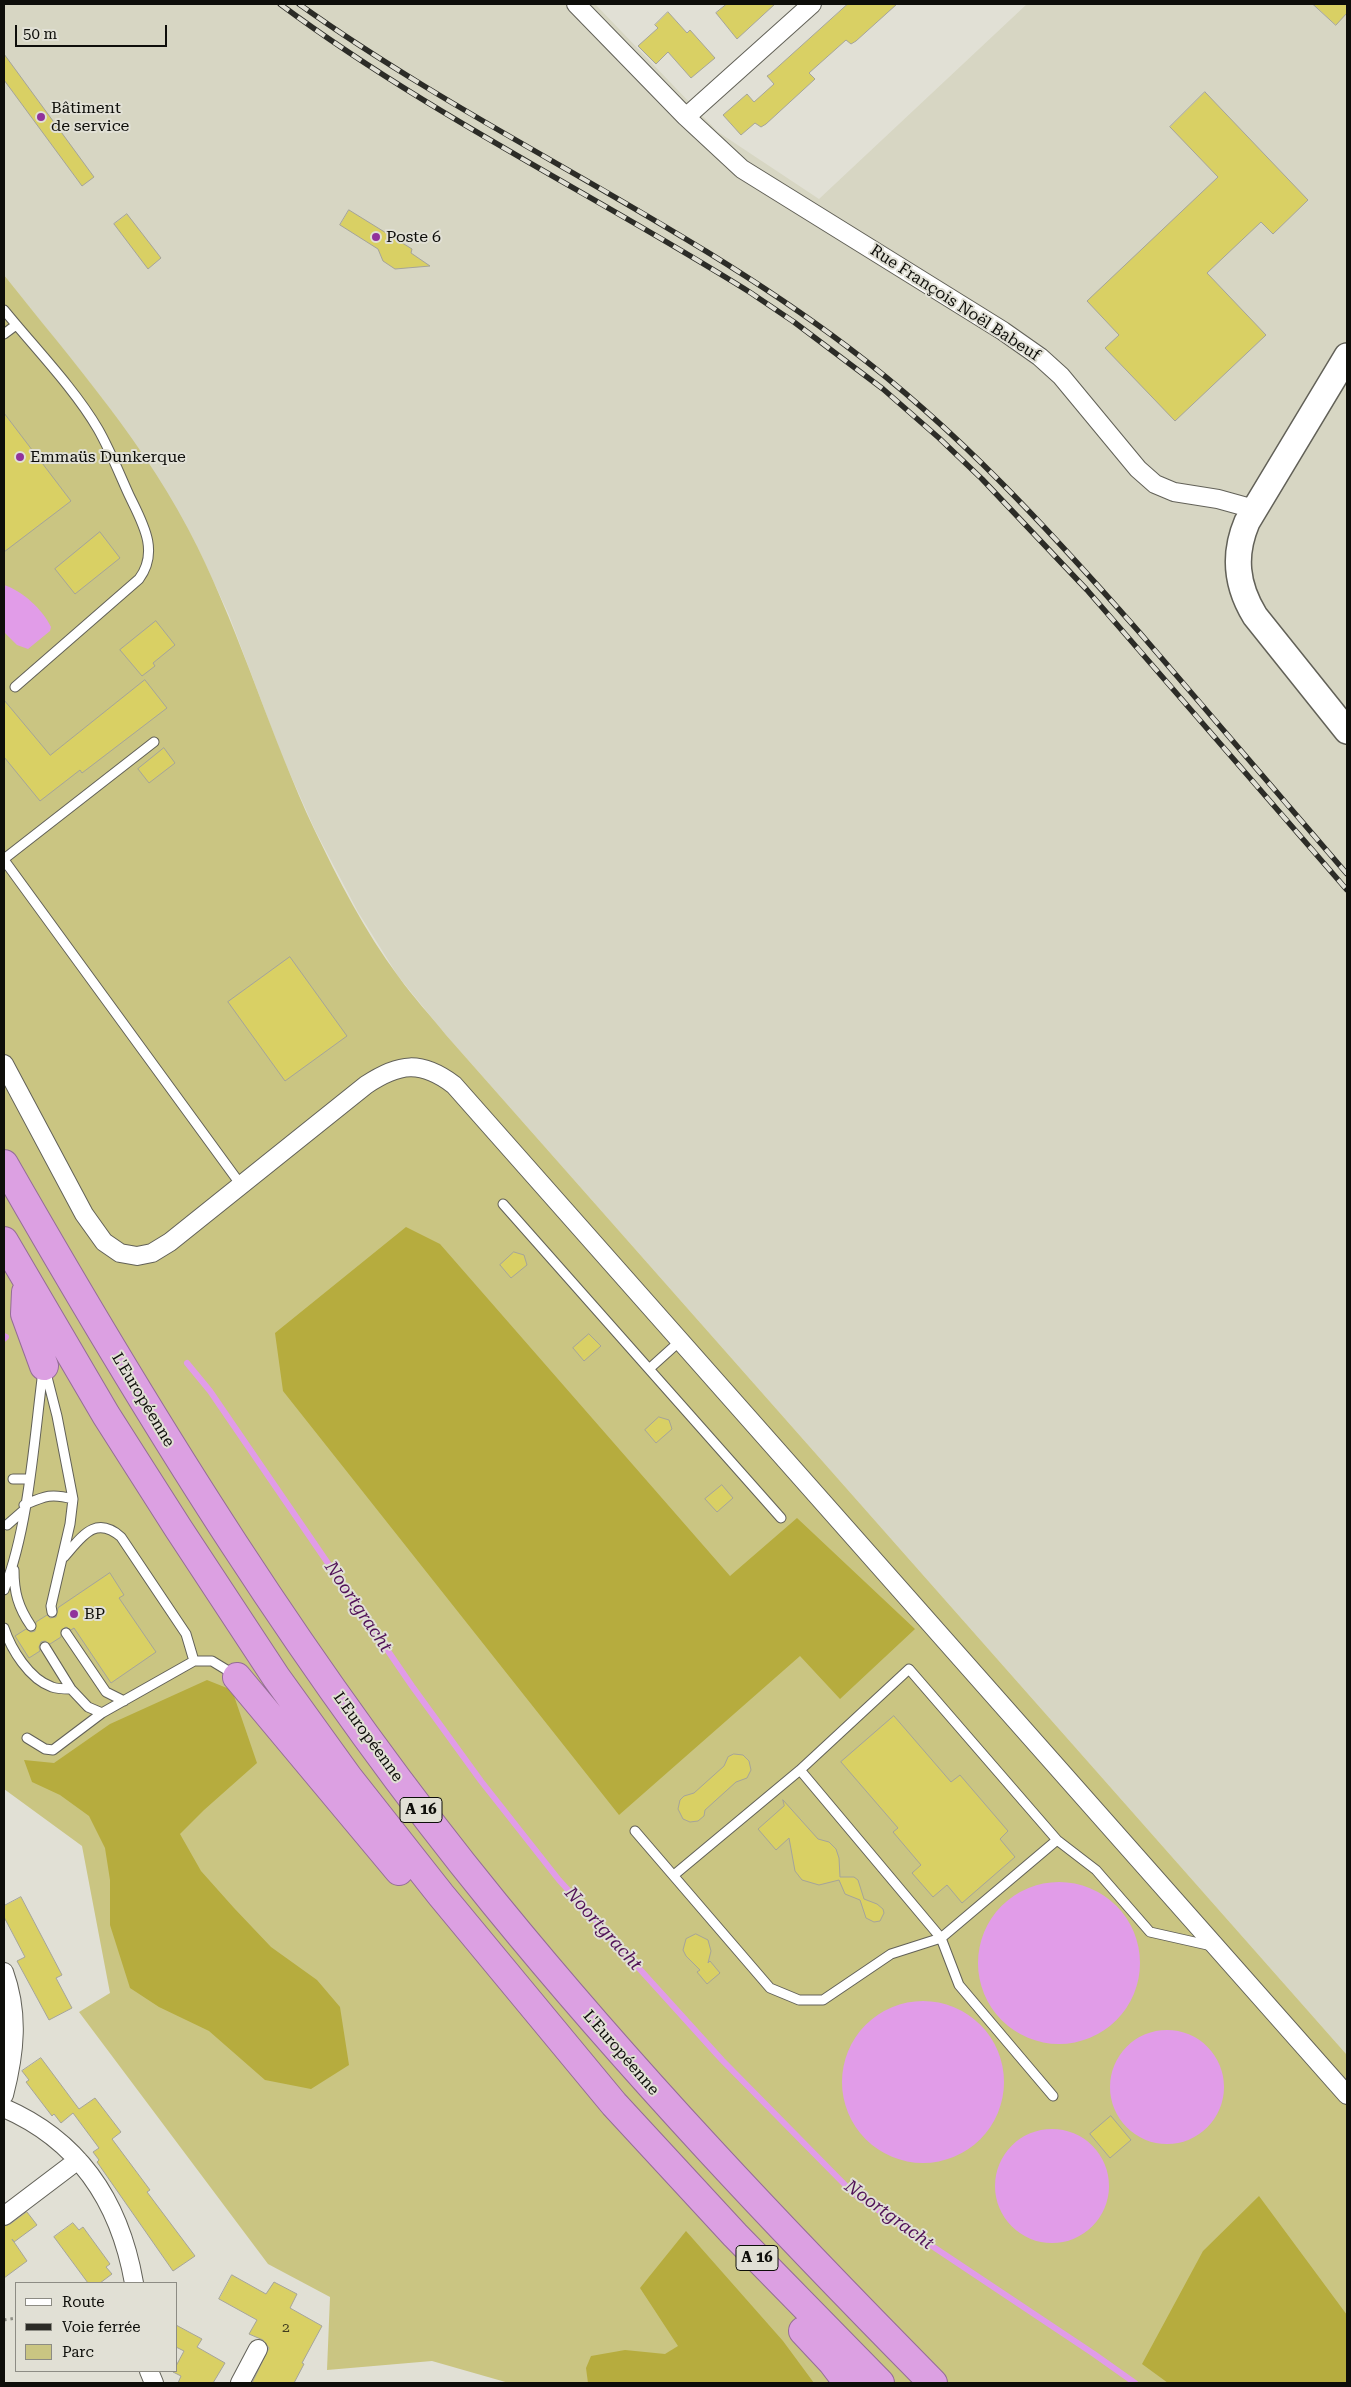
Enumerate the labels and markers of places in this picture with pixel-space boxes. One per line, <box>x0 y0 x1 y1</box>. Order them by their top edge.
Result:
place label: Bâtiment de service <box>51 98 129 136</box>
marker: Bâtiment de service <box>35 111 47 123</box>
place label: Poste 6 <box>386 227 441 247</box>
marker: Poste 6 <box>370 231 382 243</box>
place label: Emmaüs Dunkerque <box>30 447 186 467</box>
marker: Emmaüs Dunkerque <box>14 451 26 463</box>
place label: BP <box>84 1604 105 1624</box>
marker: BP <box>68 1608 80 1620</box>

